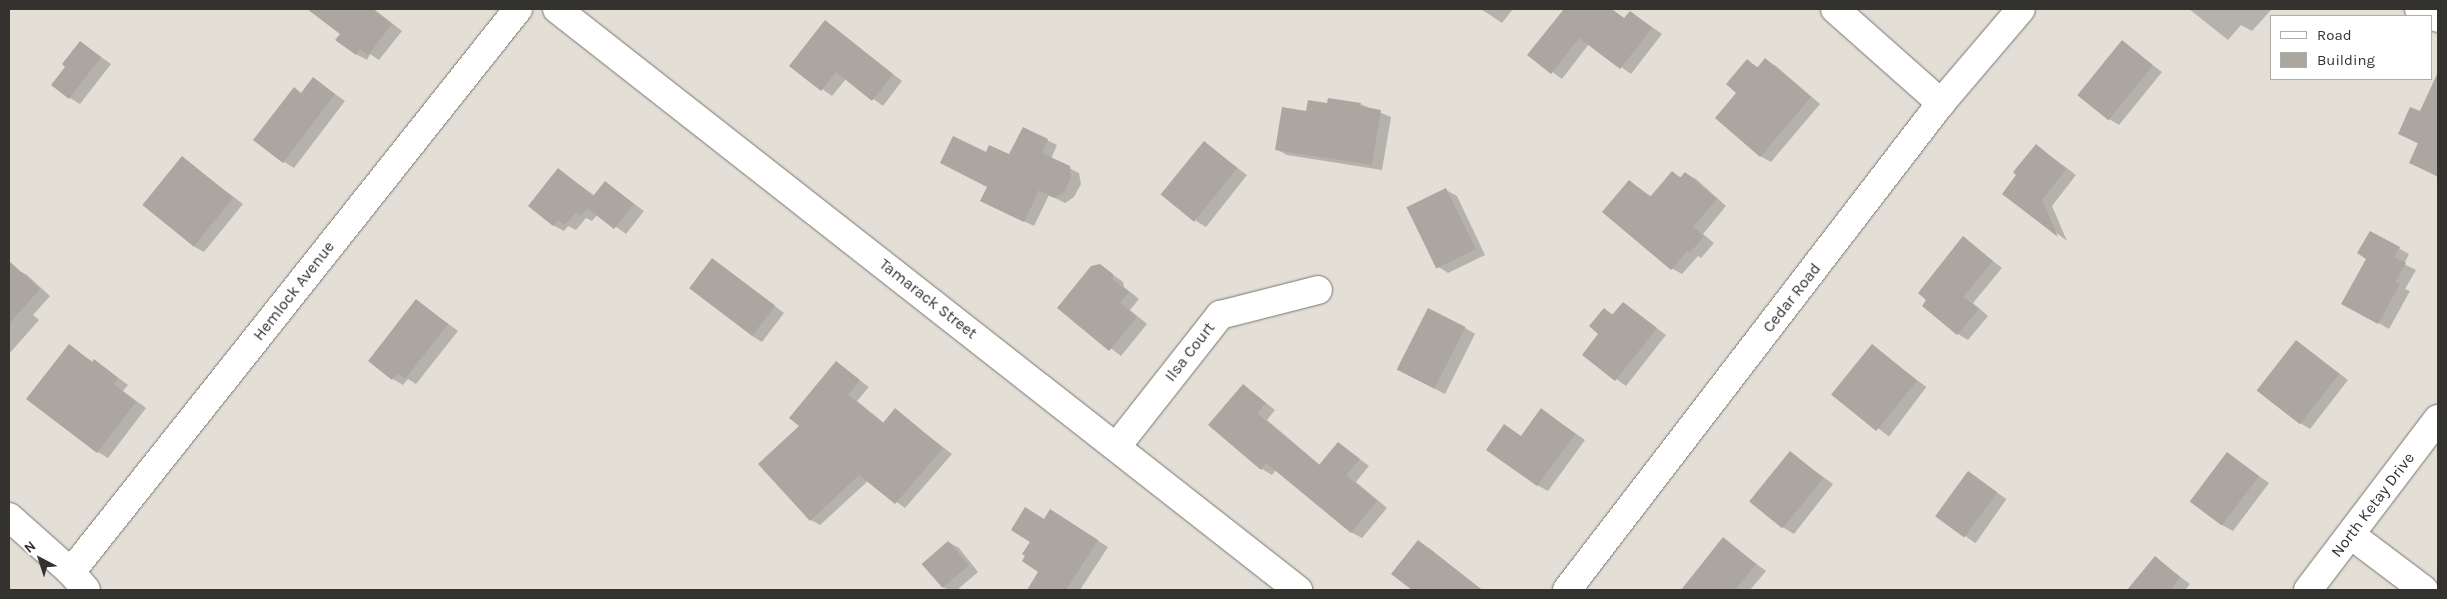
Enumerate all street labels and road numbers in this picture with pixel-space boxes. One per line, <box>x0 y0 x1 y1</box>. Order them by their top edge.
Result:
street label: Hemlock Avenue <box>249 237 339 345</box>
street label: Tamarack Street <box>875 255 981 343</box>
street label: Cedar Road <box>1759 259 1825 337</box>
street label: Ilsa Court <box>1161 319 1219 385</box>
street label: North Ketay Drive <box>2327 449 2419 561</box>

